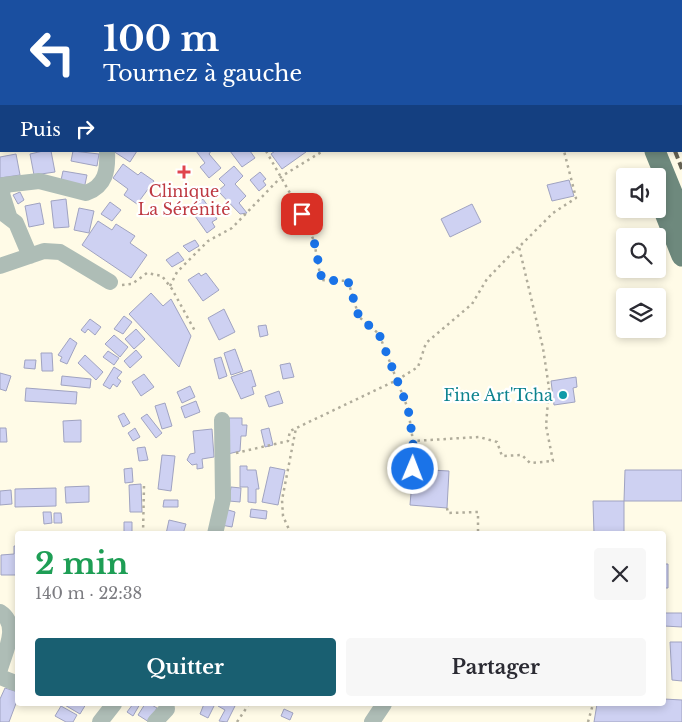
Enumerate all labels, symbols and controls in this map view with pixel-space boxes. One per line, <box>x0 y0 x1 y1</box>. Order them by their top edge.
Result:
text: 100 m <box>103 17 219 60</box>
icon: left <box>20 20 85 85</box>
text: Tournez à gauche <box>103 60 302 87</box>
icon: right <box>71 115 99 143</box>
text: Puis <box>20 118 61 141</box>
marker: Clinique La Sérénité <box>177 165 191 179</box>
map controls <box>616 168 666 338</box>
button: sound <box>616 168 666 218</box>
place label: Clinique La Sérénité <box>138 181 230 219</box>
pin <box>281 193 323 235</box>
icon: arrive <box>288 200 316 228</box>
button: search <box>616 228 666 278</box>
button: layers <box>616 288 666 338</box>
place label: Fine Art'Tcha <box>444 385 553 405</box>
marker: Fine Art'Tcha <box>557 389 569 401</box>
position arrow <box>386 442 438 494</box>
text: 2 min <box>35 545 128 582</box>
button: close <box>594 548 646 600</box>
text: 140 m · 22:38 <box>35 583 142 603</box>
button: Quitter <box>35 638 336 696</box>
button: Partager <box>346 638 646 696</box>

